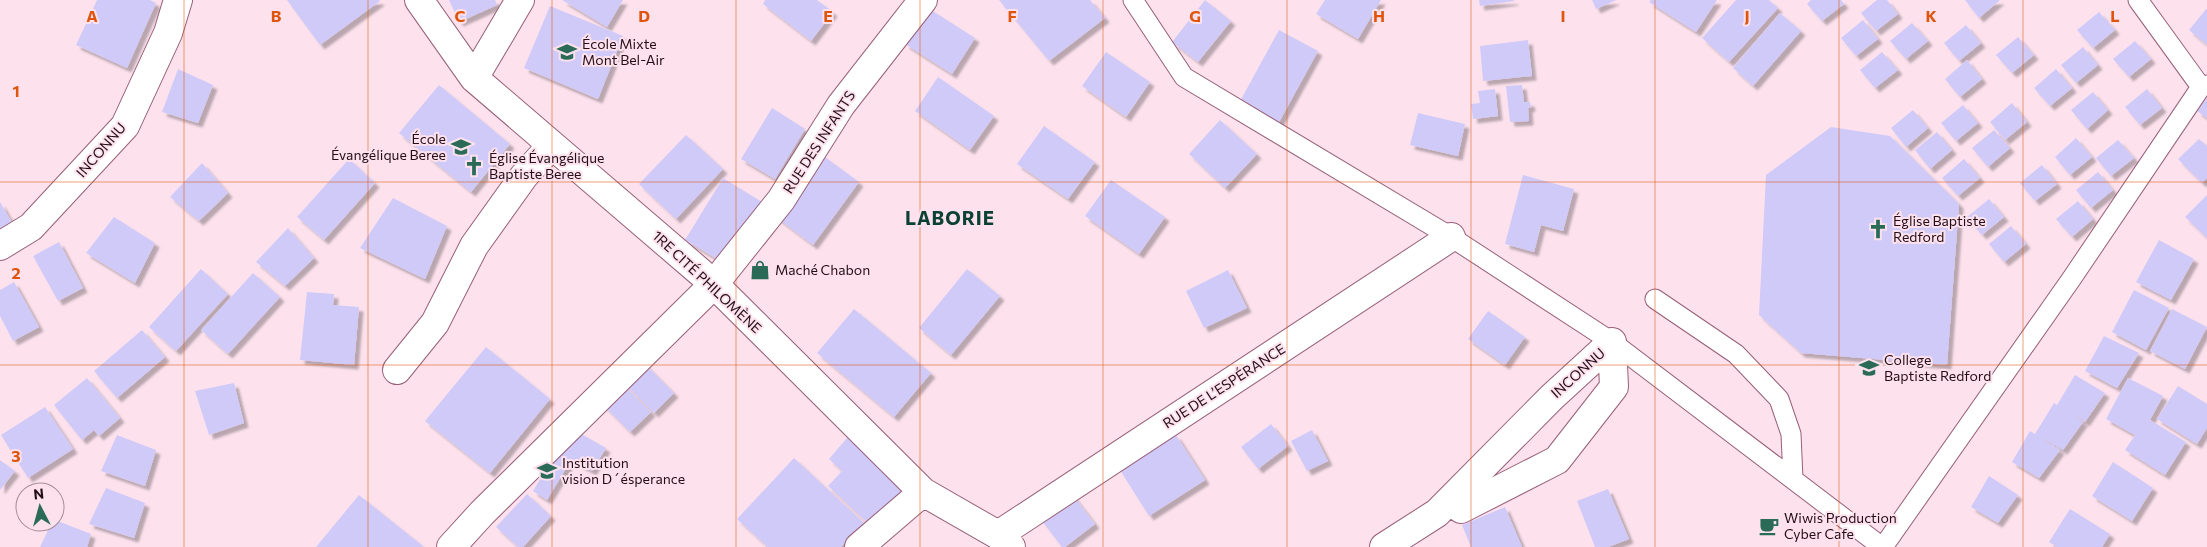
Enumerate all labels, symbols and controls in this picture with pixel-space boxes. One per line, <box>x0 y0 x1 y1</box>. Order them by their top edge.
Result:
text: A <box>86 6 98 25</box>
text: B <box>271 6 282 25</box>
text: C <box>455 6 466 25</box>
text: D <box>638 6 650 25</box>
text: E <box>823 6 833 25</box>
text: F <box>1007 6 1017 25</box>
text: G <box>1189 6 1201 25</box>
text: H <box>1373 6 1385 25</box>
text: I <box>1560 6 1566 25</box>
text: J <box>1744 6 1750 25</box>
text: K <box>1925 6 1937 25</box>
text: L <box>2110 6 2120 25</box>
place label: École Mixte Mont Bel-Air <box>582 35 665 68</box>
school or university icon: École Mixte Mont Bel-Air <box>556 41 578 63</box>
text: 1 <box>12 81 20 100</box>
street label: RUE DES INFANTS <box>779 87 858 196</box>
street label: INCONNU <box>72 119 129 180</box>
place label: École Évangélique Beree <box>331 130 446 163</box>
school or university icon: École Évangélique Beree <box>450 136 472 158</box>
place label: Église Évangélique Baptiste Beree <box>489 149 604 182</box>
church icon: Église Évangélique Baptiste Beree <box>463 155 485 177</box>
district label: LABORIE <box>905 206 995 229</box>
place label: Église Baptiste Redford <box>1893 212 1986 245</box>
church icon: Église Baptiste Redford <box>1867 218 1889 240</box>
street label: 1RE CITÉ PHILOMÈNE <box>649 227 765 336</box>
shop icon: Maché Chabon <box>749 259 771 281</box>
place label: Maché Chabon <box>775 261 870 278</box>
text: 2 <box>11 263 21 282</box>
street label: RUE DE L’ESPÉRANCE <box>1159 340 1288 432</box>
street label: INCONNU <box>1547 344 1608 401</box>
place label: College Baptiste Redford <box>1884 351 1991 384</box>
school or university icon: College Baptiste Redford <box>1858 357 1880 379</box>
text: 3 <box>11 446 21 465</box>
place label: Institution vision D´ésperance <box>562 454 685 487</box>
school or university icon: Institution vision D´ésperance <box>536 460 558 482</box>
north arrow <box>15 482 65 532</box>
text: N <box>32 485 45 503</box>
place label: Wiwis Production Cyber Cafe <box>1784 509 1897 542</box>
cafe icon: Wiwis Production Cyber Cafe <box>1758 515 1780 537</box>

